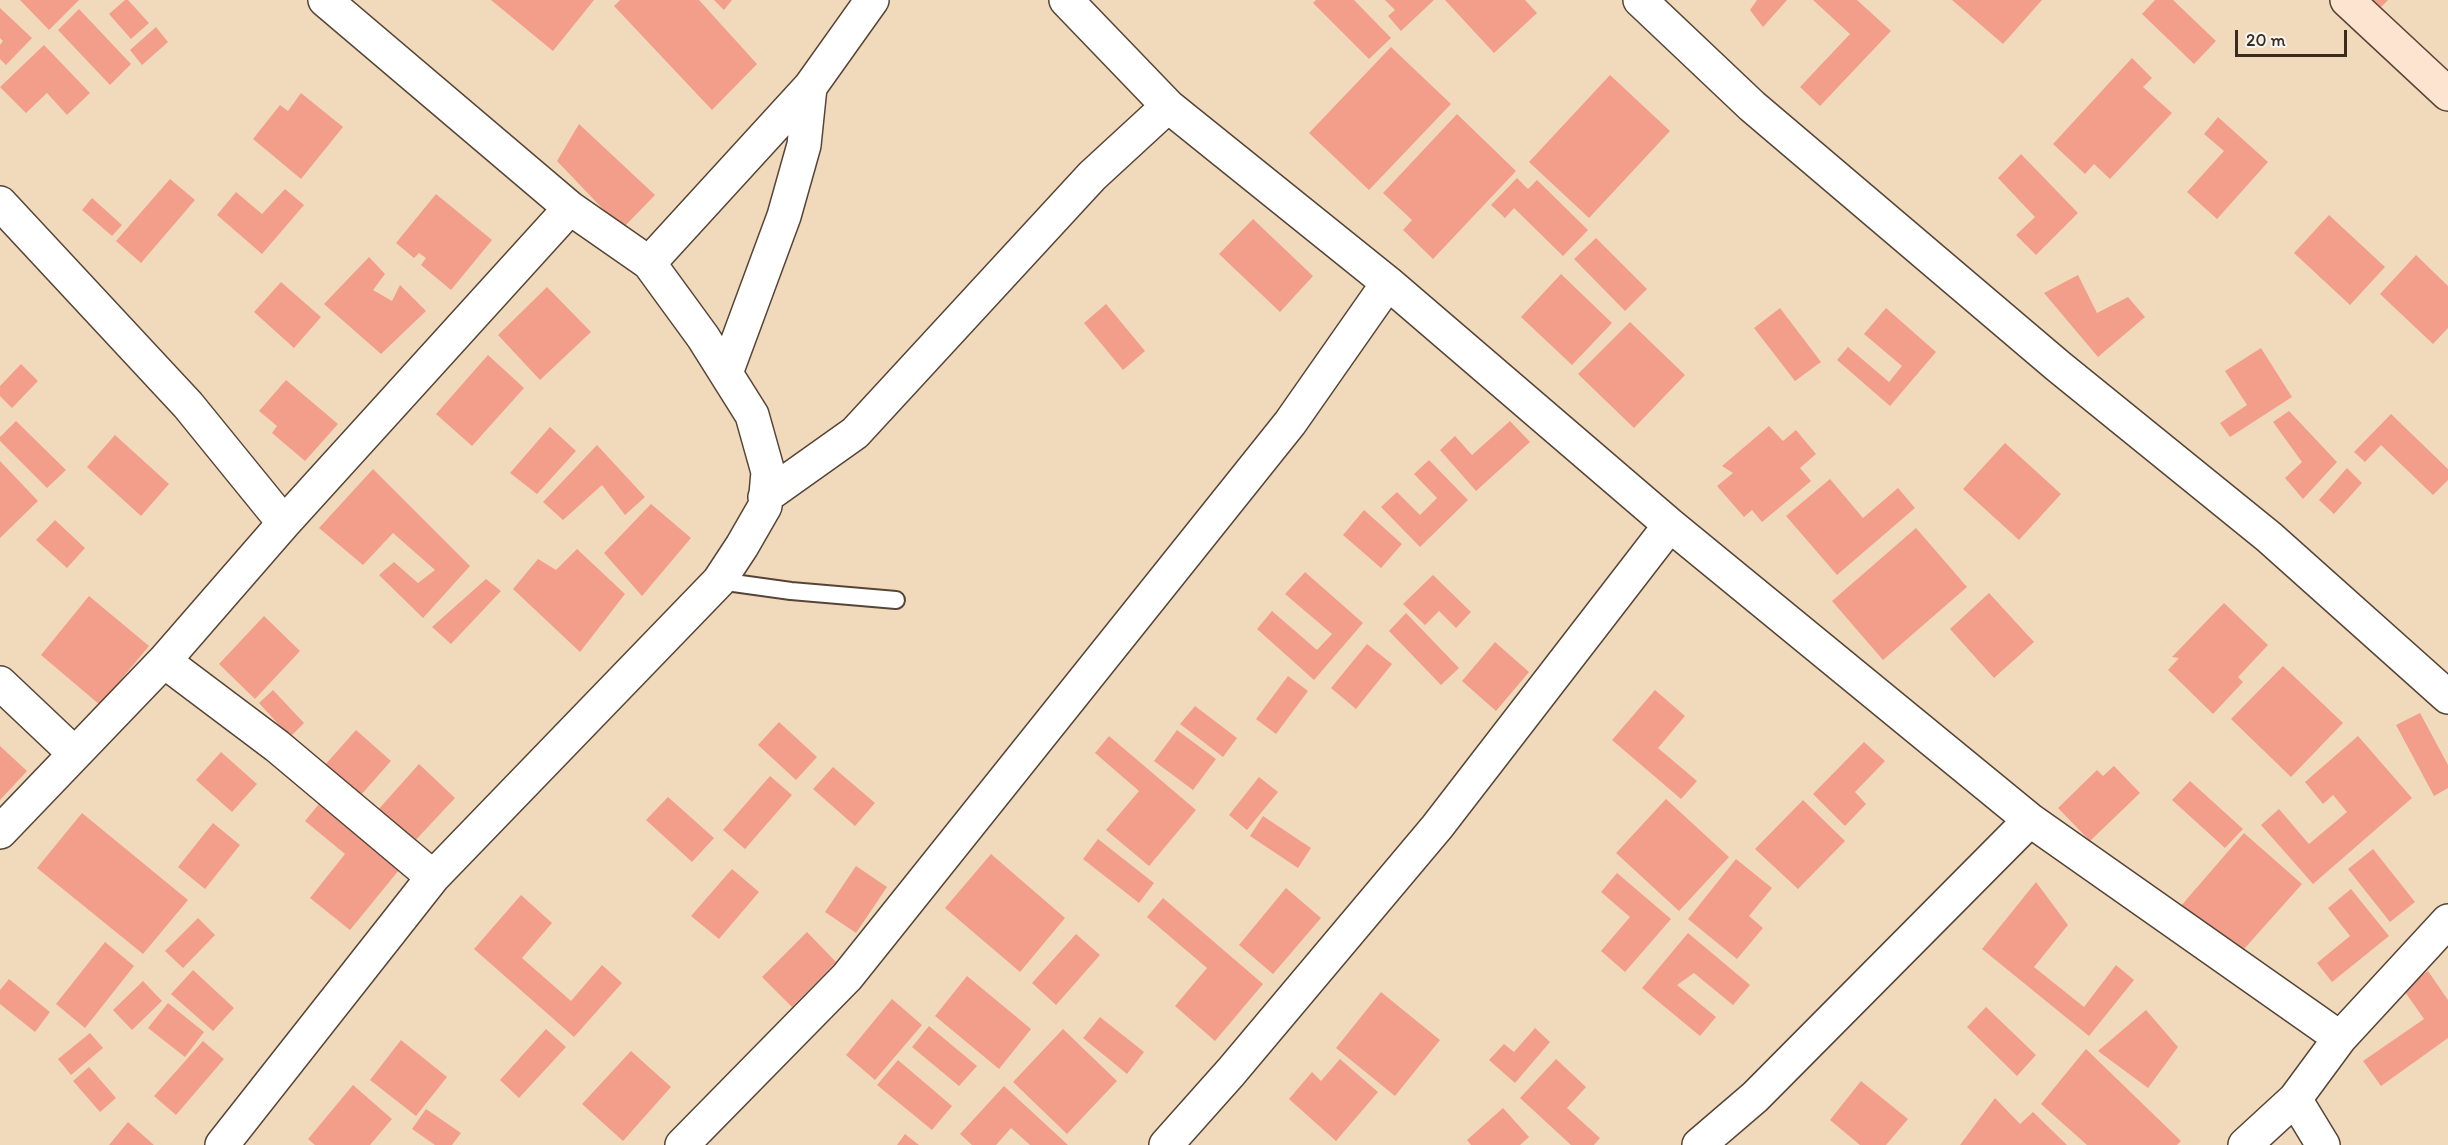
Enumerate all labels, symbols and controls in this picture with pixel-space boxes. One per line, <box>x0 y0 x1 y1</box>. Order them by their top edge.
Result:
scale bar <box>2238 18 2350 56</box>
text: 20 m <box>2246 29 2286 51</box>

